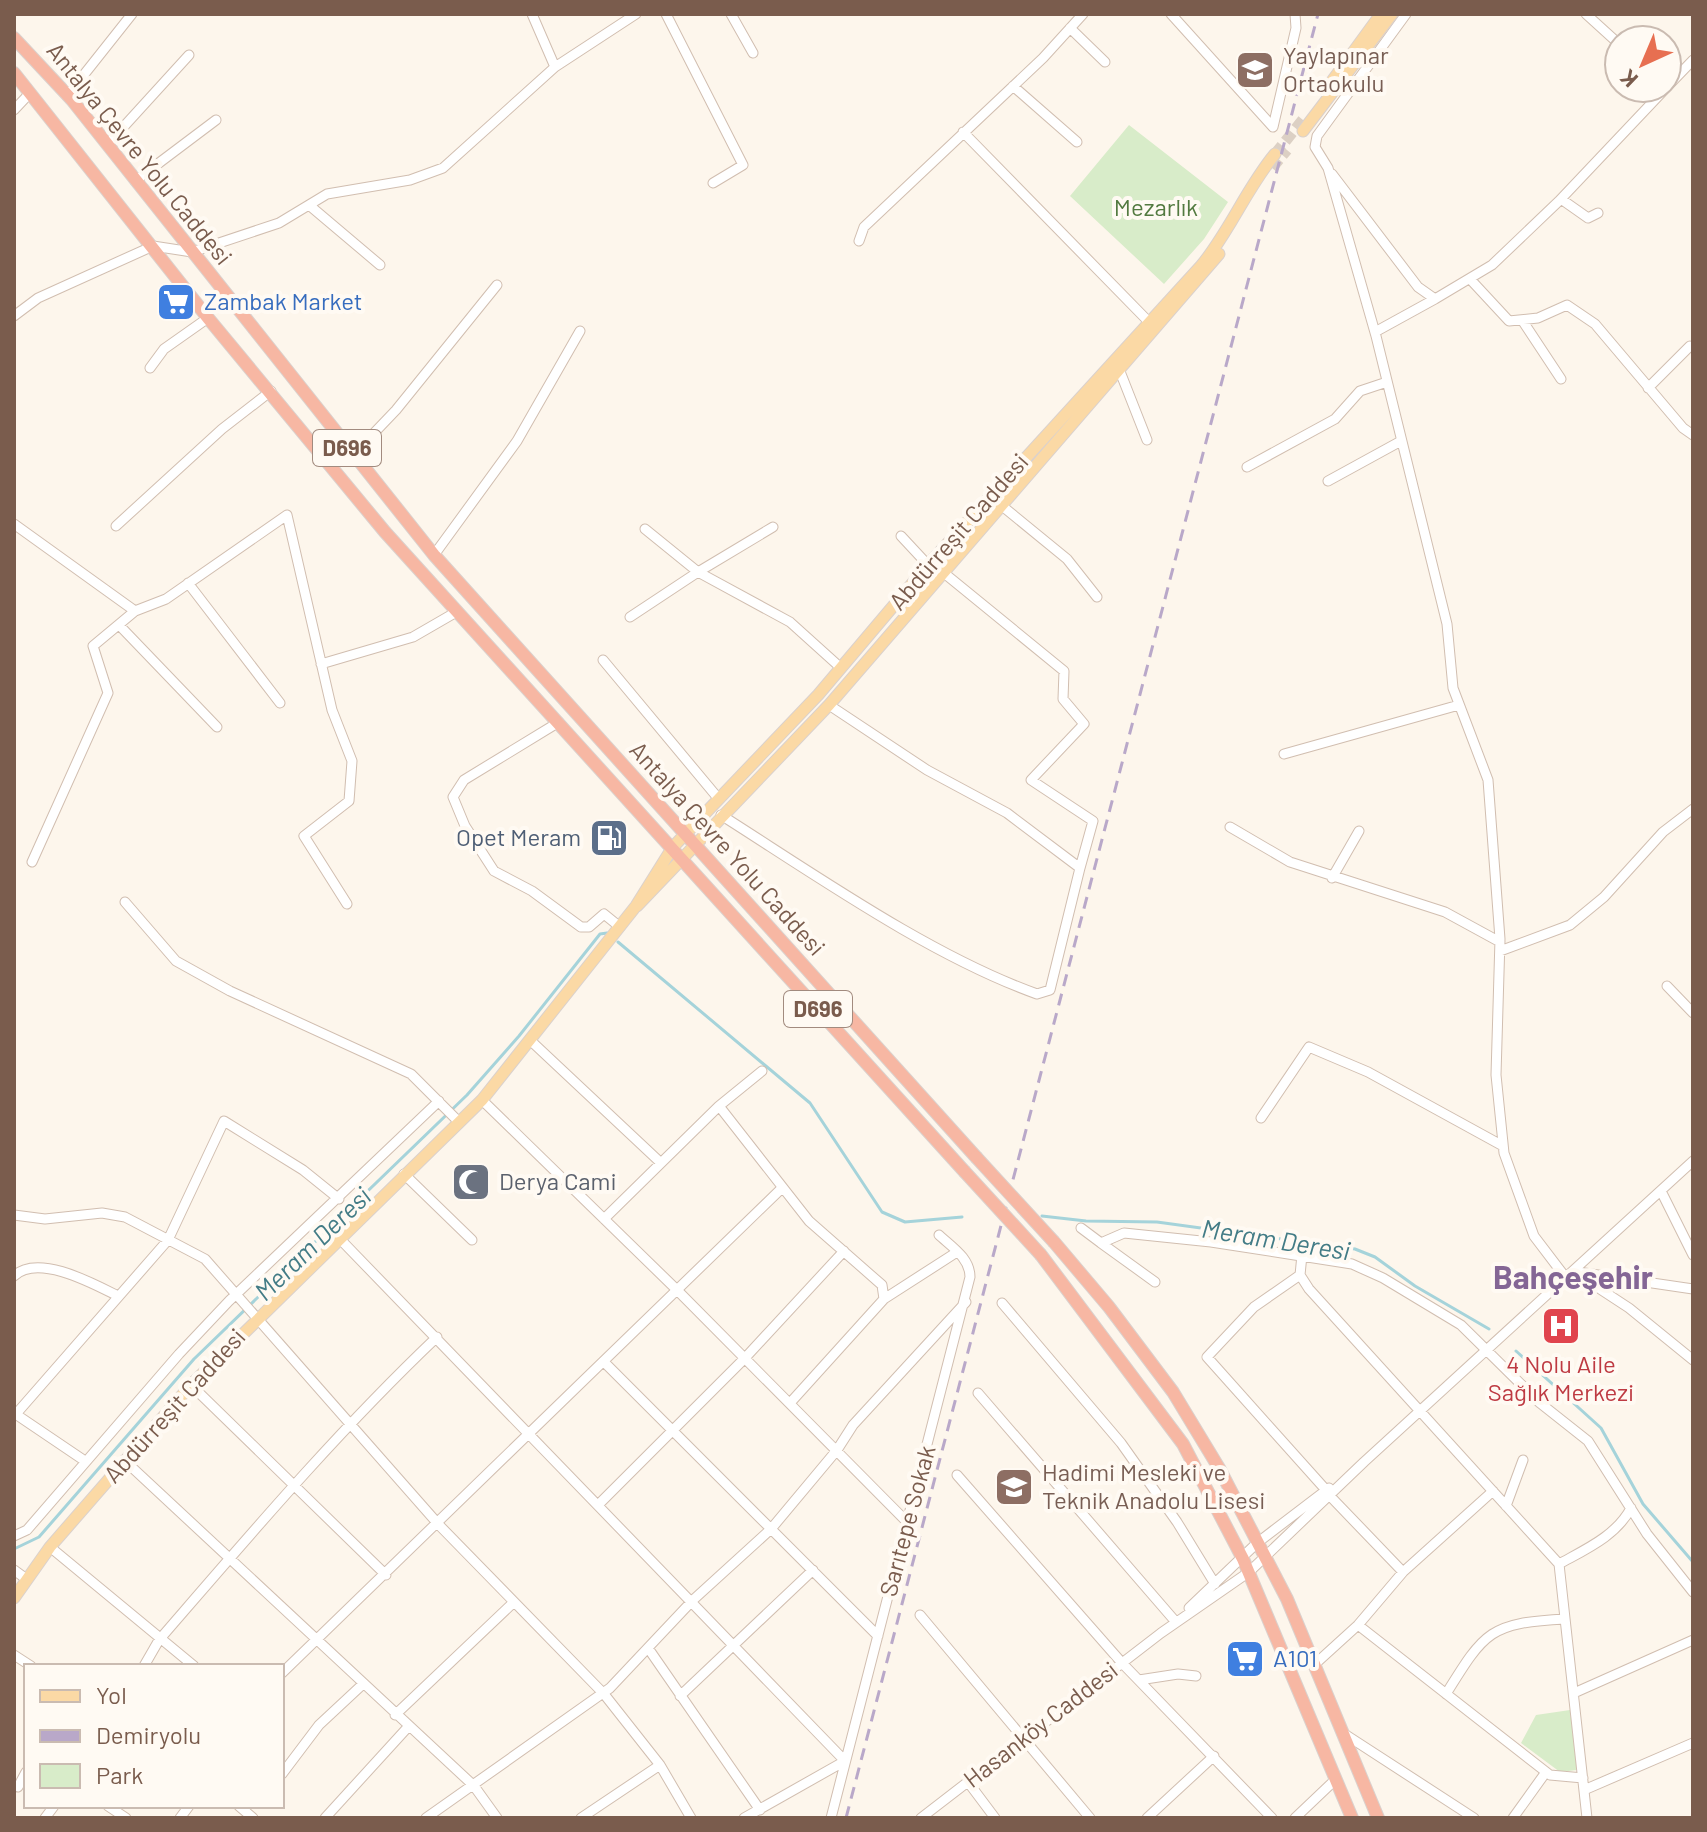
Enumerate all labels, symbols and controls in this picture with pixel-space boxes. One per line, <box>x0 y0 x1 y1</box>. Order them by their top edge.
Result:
north arrow <box>1603 24 1683 104</box>
street label: Antalya Çevre Yolu Caddesi <box>41 36 239 270</box>
place label: Yaylapınar Ortaokulu <box>1283 40 1389 97</box>
school or university icon: Yaylapınar Ortaokulu <box>1234 49 1276 91</box>
text: K <box>1614 65 1642 93</box>
park label: Mezarlık <box>1114 192 1198 221</box>
supermarket icon: Zambak Market <box>155 281 197 323</box>
place label: Zambak Market <box>204 286 363 315</box>
road number: D696 <box>313 430 381 466</box>
street label: Abdürreşit Caddesi <box>882 447 1034 615</box>
street label: Antalya Çevre Yolu Caddesi <box>624 735 832 961</box>
fuel station icon: Opet Meram <box>588 817 630 859</box>
place label: Opet Meram <box>456 822 581 851</box>
road number: D696 <box>784 991 852 1027</box>
mosque icon: Derya Cami <box>450 1161 492 1203</box>
place label: Derya Cami <box>499 1166 617 1195</box>
water label: Meram Deresi <box>247 1179 377 1306</box>
water label: Meram Deresi <box>1200 1211 1353 1266</box>
district label: Bahçeşehir <box>1493 1257 1653 1295</box>
hospital icon: 4 Nolu Aile Sağlık Merkezi <box>1540 1305 1582 1347</box>
street label: Abdürreşit Caddesi <box>97 1322 251 1488</box>
place label: 4 Nolu Aile Sağlık Merkezi <box>1488 1349 1634 1406</box>
street label: Sarıtepe Sokak <box>872 1442 941 1599</box>
place label: Hadimi Mesleki ve Teknik Anadolu Lisesi <box>1042 1457 1265 1514</box>
school or university icon: Hadimi Mesleki ve Teknik Anadolu Lisesi <box>993 1466 1035 1508</box>
supermarket icon: A101 <box>1224 1638 1266 1680</box>
place label: A101 <box>1273 1643 1317 1672</box>
street label: Hasanköy Caddesi <box>957 1655 1123 1793</box>
legend <box>24 1664 284 1808</box>
text: Yol <box>96 1680 127 1709</box>
text: Demiryolu <box>96 1720 201 1749</box>
text: Park <box>96 1760 143 1789</box>

